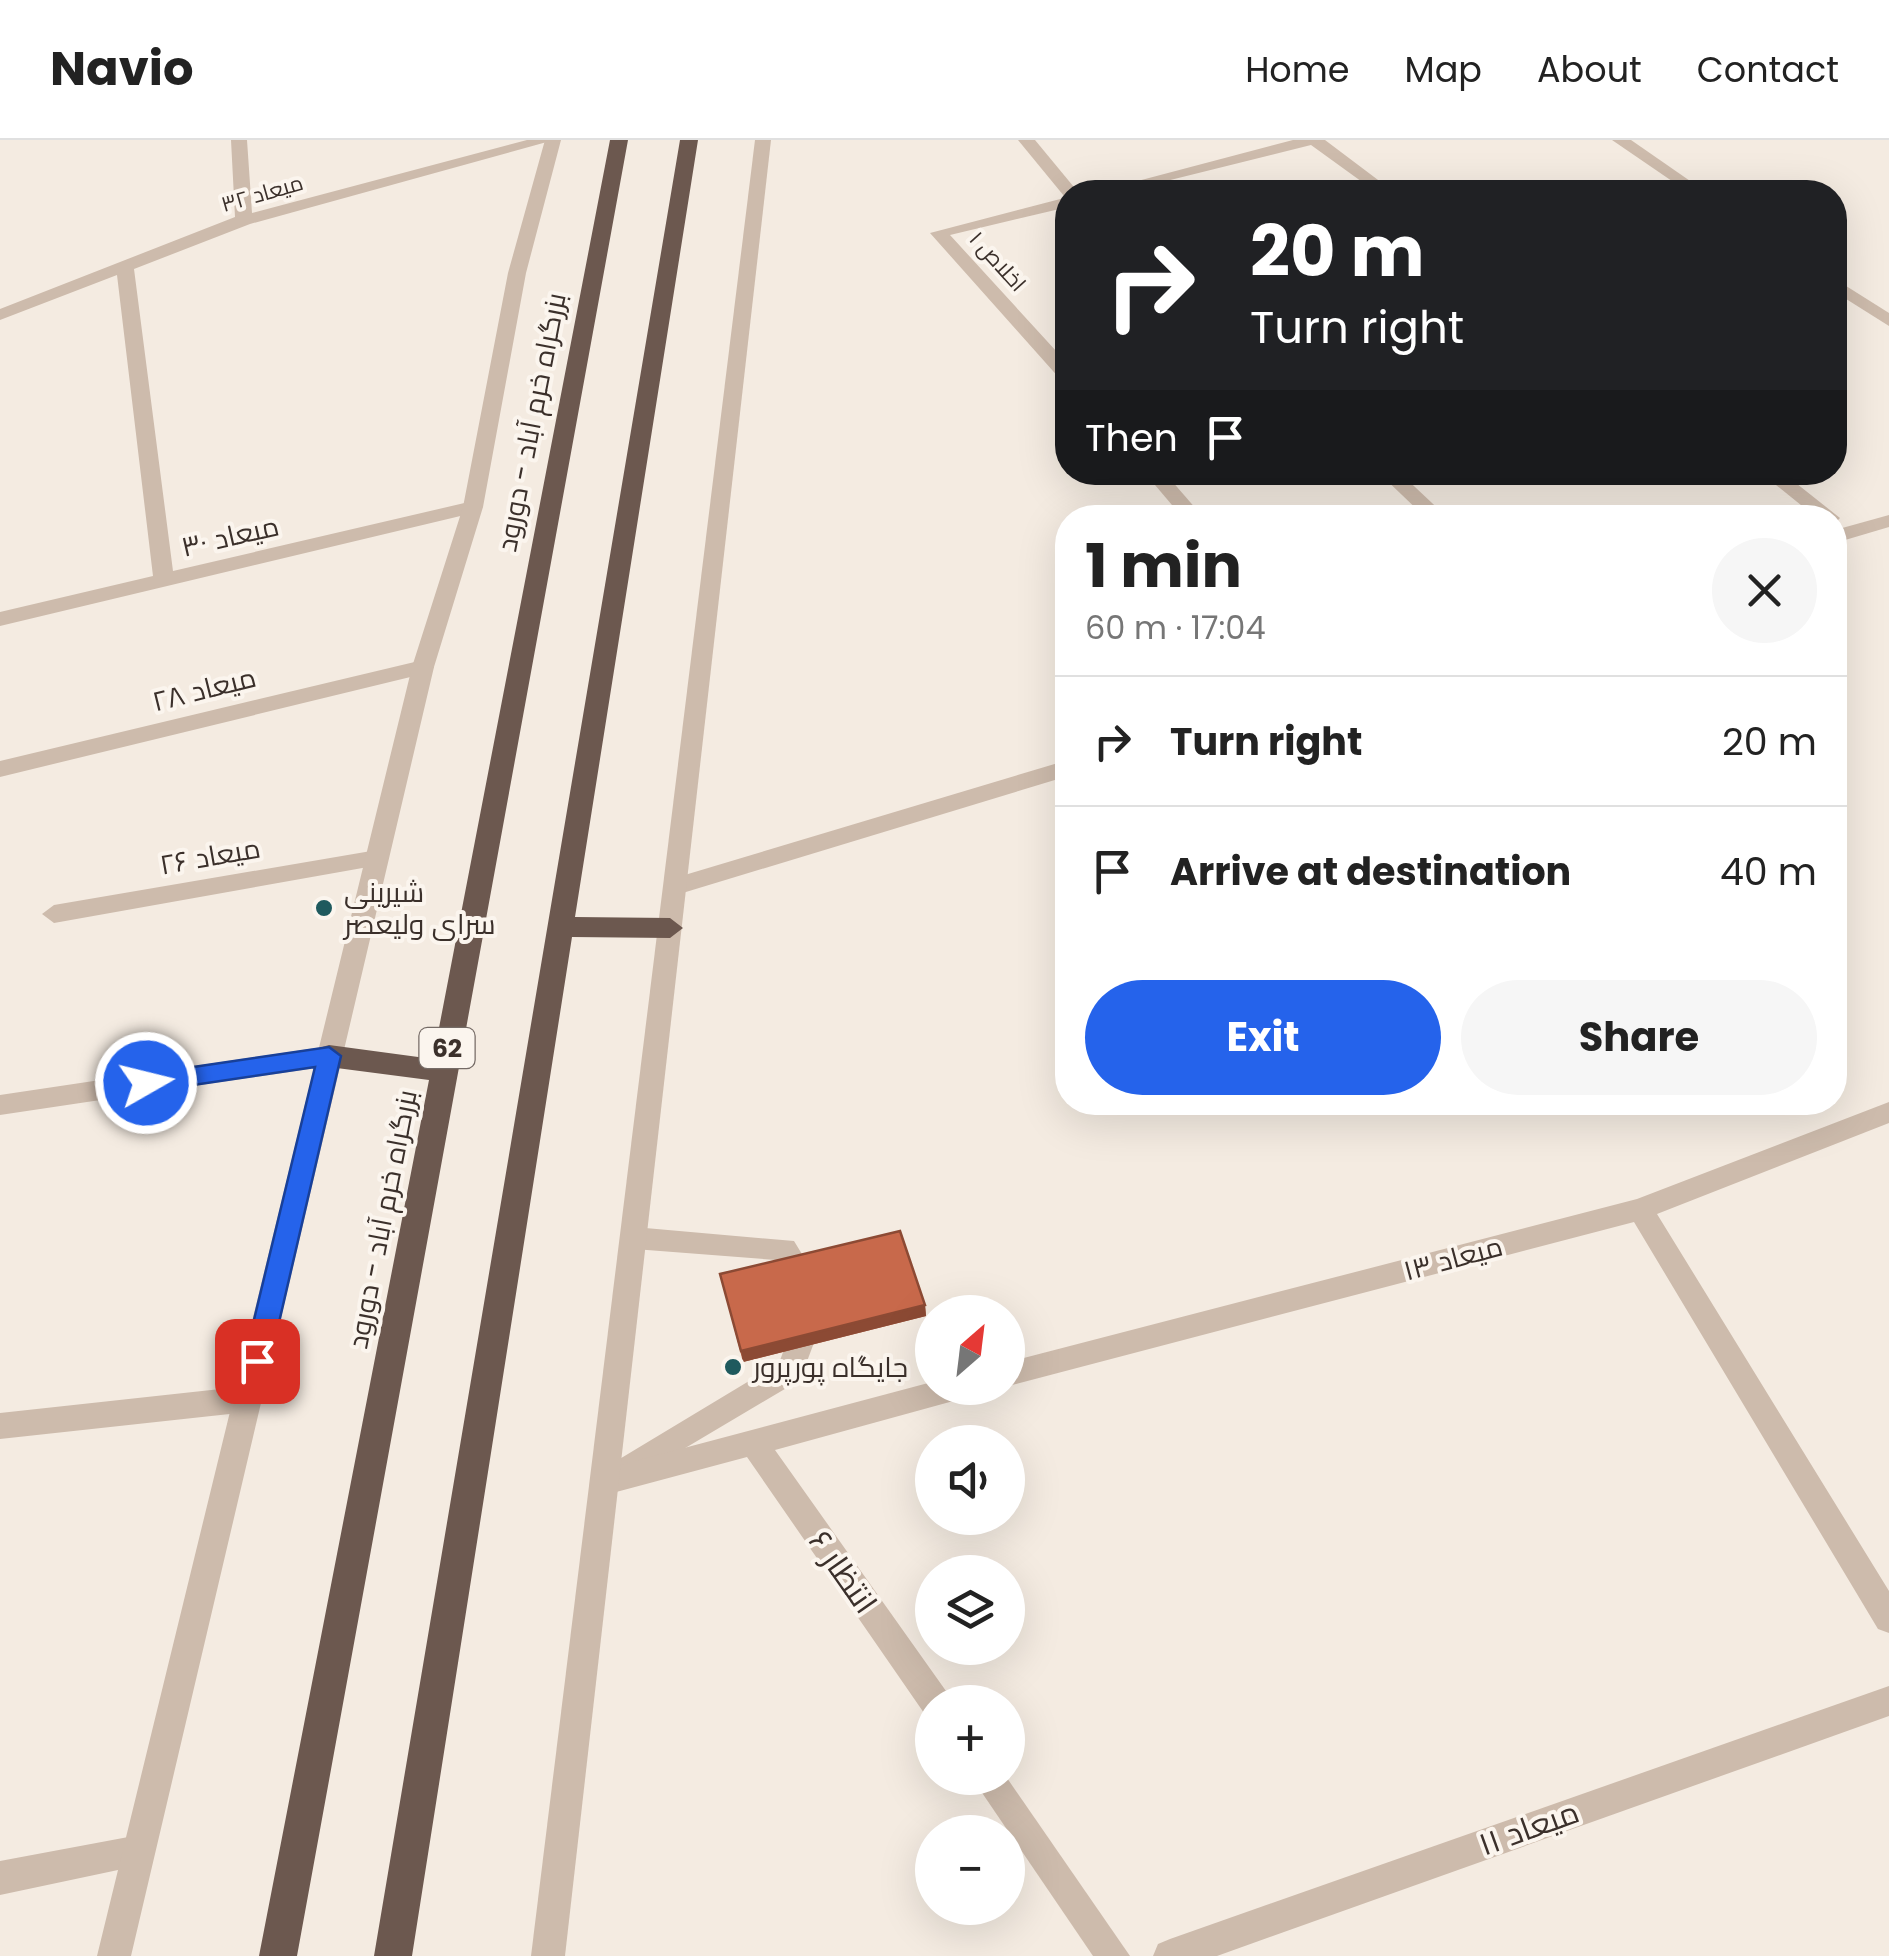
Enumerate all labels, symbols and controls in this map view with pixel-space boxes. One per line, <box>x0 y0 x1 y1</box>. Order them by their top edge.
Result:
text: Navio <box>50 35 193 102</box>
text: Home <box>1245 45 1350 94</box>
text: Map <box>1405 45 1482 94</box>
text: About <box>1537 45 1642 94</box>
text: Contact <box>1697 45 1839 94</box>
street label: میعاد ۳۲ <box>217 167 307 220</box>
text: 20 m <box>1250 202 1425 301</box>
icon: right <box>1085 220 1215 350</box>
street label: اخلاص ۱ <box>962 224 1033 298</box>
street label: بزرگراه خرم آباد - دورود <box>487 289 576 555</box>
text: Turn right <box>1250 296 1464 359</box>
icon: arrive <box>1198 410 1253 465</box>
text: Then <box>1085 411 1178 464</box>
street label: میعاد ۳۰ <box>177 506 283 567</box>
text: 1 min <box>1085 524 1242 608</box>
button: close <box>1712 538 1817 643</box>
text: 60 m · 17:04 <box>1085 605 1266 650</box>
street label: میعاد ۲۸ <box>148 658 260 721</box>
icon: right <box>1085 714 1140 769</box>
text: Turn right <box>1170 715 1362 768</box>
text: 20 m <box>1722 715 1817 768</box>
street label: میعاد ۲۶ <box>157 828 263 885</box>
icon: arrive <box>1085 844 1140 899</box>
text: Arrive at destination <box>1170 845 1571 898</box>
text: 40 m <box>1720 845 1817 898</box>
place label: شیرینی سرای ولیعصر <box>342 873 496 944</box>
marker: شیرینی سرای ولیعصر <box>313 897 335 919</box>
button: Exit <box>1085 980 1441 1095</box>
button: Share <box>1461 980 1817 1095</box>
road number: 62 <box>420 1028 474 1068</box>
position arrow <box>94 1031 198 1135</box>
street label: بزرگراه خرم آباد - دورود <box>338 1086 427 1352</box>
street label: میعاد ۱۳ <box>1399 1227 1507 1290</box>
north arrow <box>915 1295 1025 1405</box>
map controls <box>915 1295 1025 1925</box>
pin <box>215 1319 300 1404</box>
icon: arrive <box>230 1334 285 1389</box>
place label: جایگاه پورپرور <box>751 1348 908 1387</box>
marker: جایگاه پورپرور <box>722 1356 744 1378</box>
button: sound <box>915 1425 1025 1535</box>
street label: انتظار ۶ <box>799 1521 888 1622</box>
button: layers <box>915 1555 1025 1665</box>
button: + <box>915 1685 1025 1795</box>
street label: میعاد ۱۱ <box>1472 1789 1585 1866</box>
button: − <box>915 1815 1025 1925</box>

